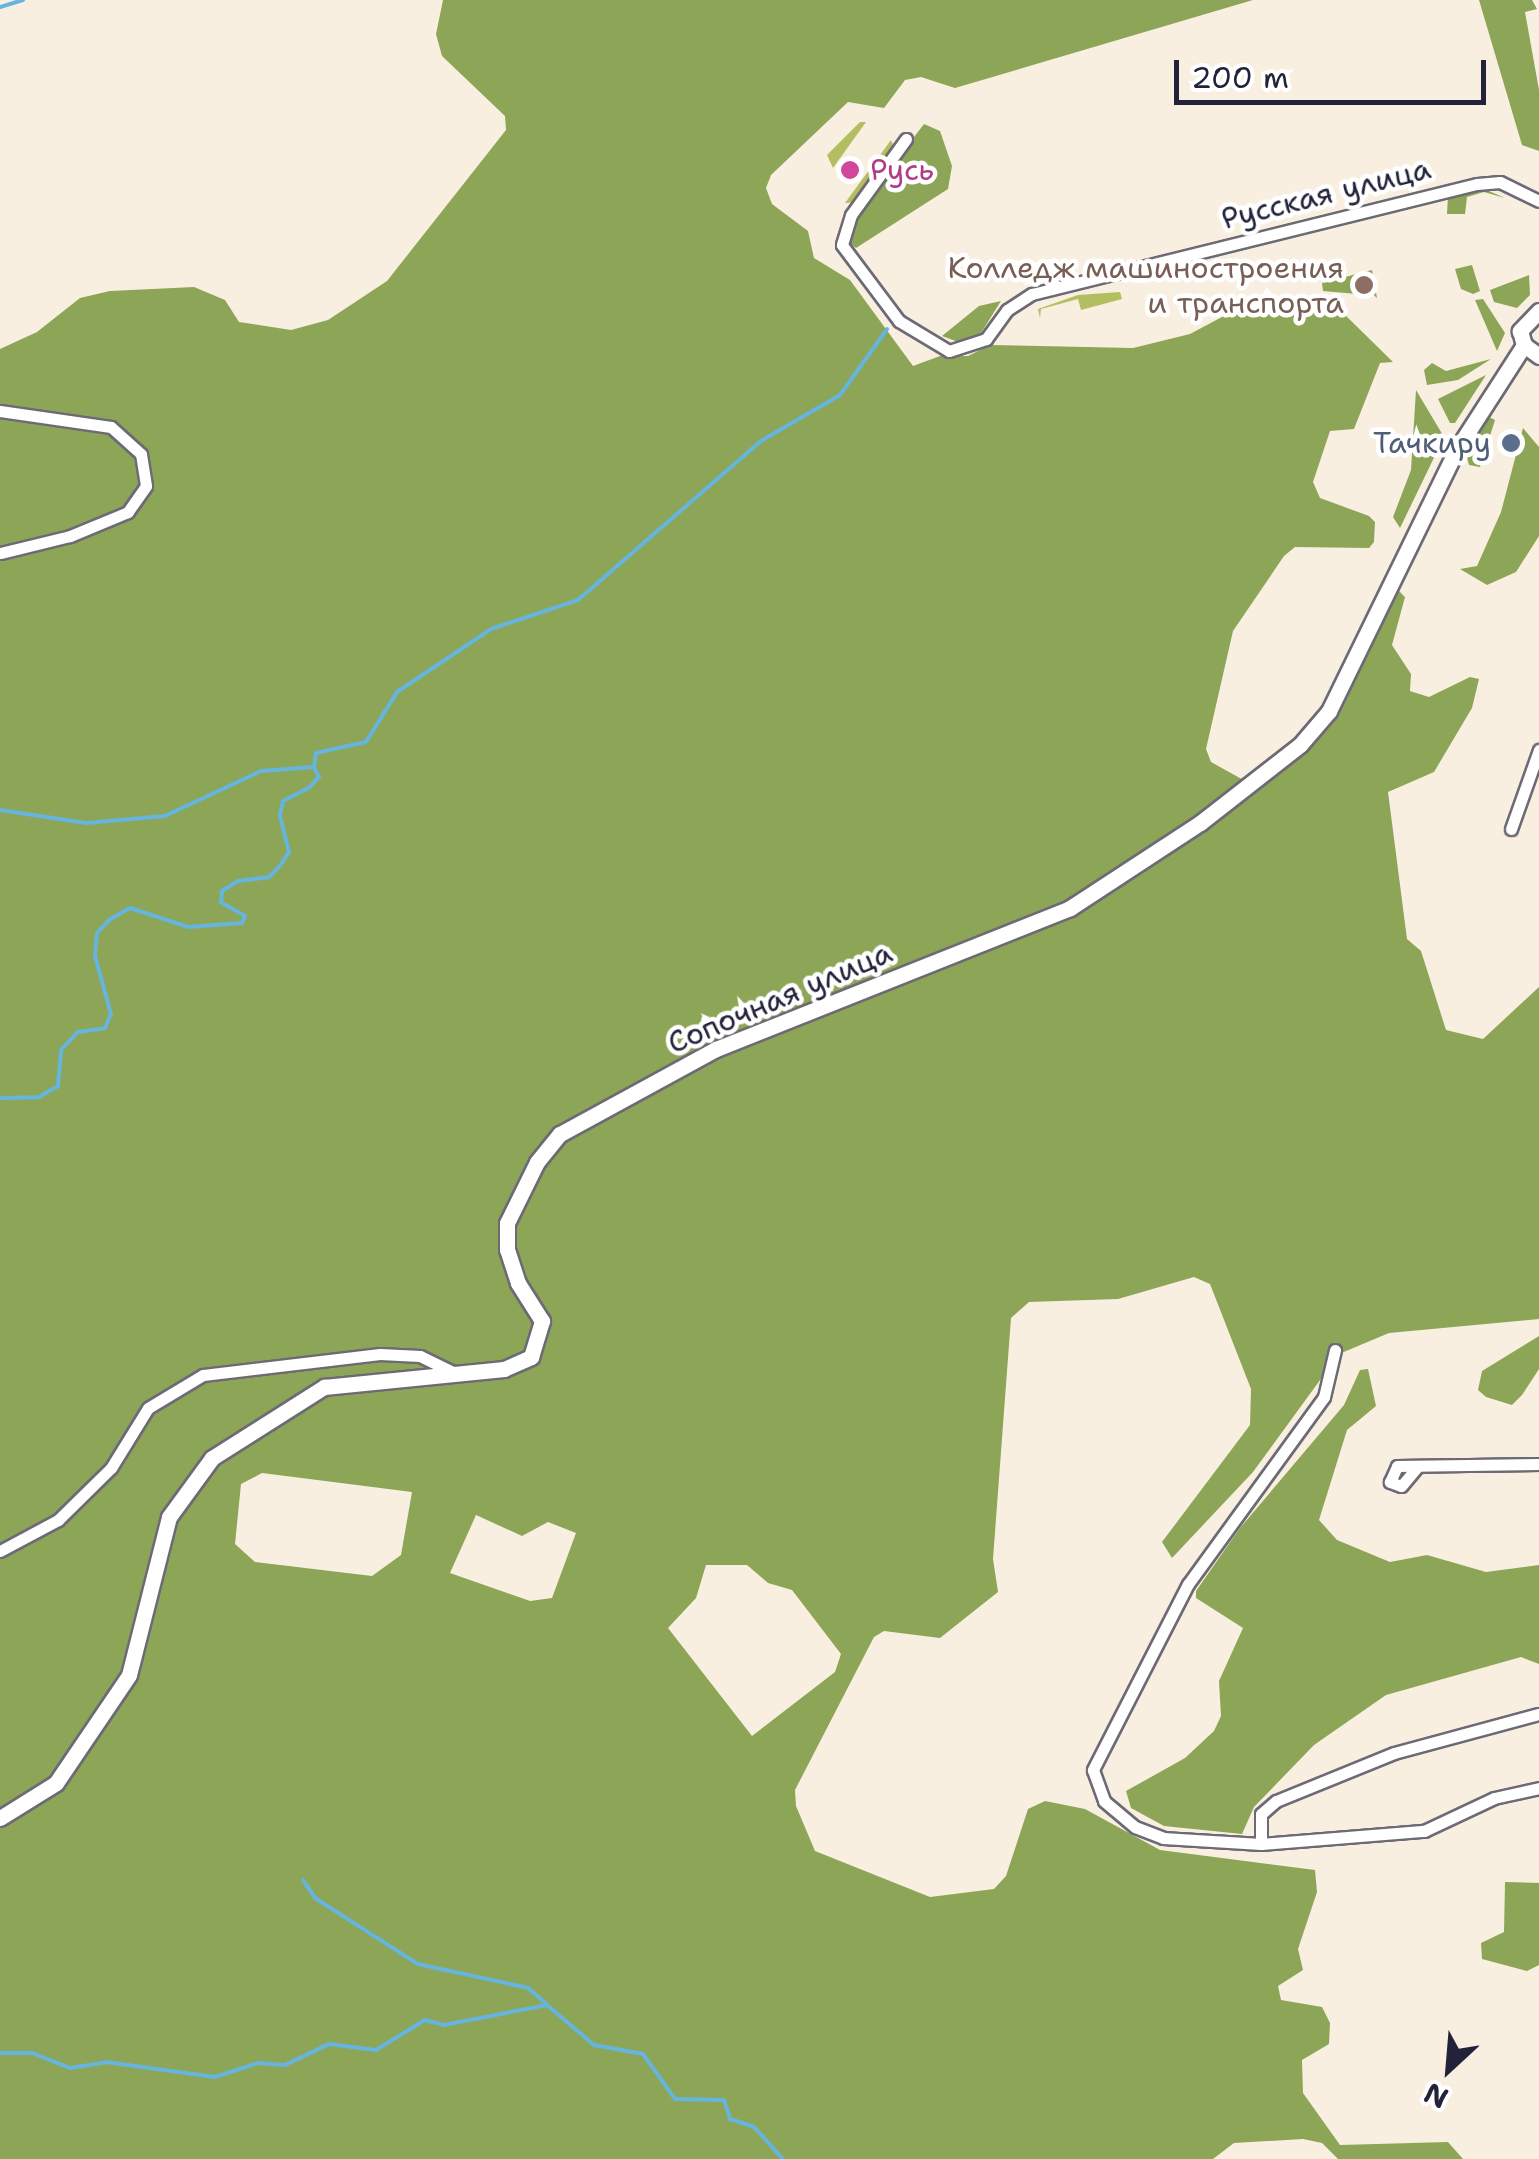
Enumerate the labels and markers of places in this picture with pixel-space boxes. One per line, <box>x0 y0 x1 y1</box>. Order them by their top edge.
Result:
place label: Русь <box>870 152 934 188</box>
marker: Русь <box>839 159 861 181</box>
place label: Колледж машиностроения и транспорта <box>948 250 1344 320</box>
marker: Колледж машиностроения и транспорта <box>1353 274 1375 296</box>
place label: Тачкиру <box>1373 425 1491 461</box>
marker: Тачкиру <box>1500 432 1522 454</box>

